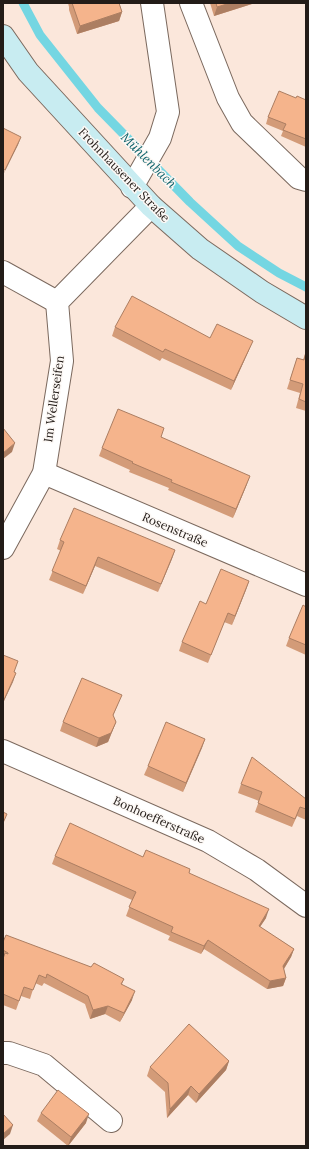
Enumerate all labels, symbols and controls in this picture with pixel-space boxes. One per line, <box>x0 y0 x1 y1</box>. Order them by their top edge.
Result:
street label: Frohnhausener Straße <box>76 124 174 225</box>
water label: Mühlenbach <box>117 129 181 192</box>
street label: Im Wellerseifen <box>40 355 67 443</box>
street label: Rosenstraße <box>140 509 211 550</box>
street label: Bonhoefferstraße <box>111 793 208 847</box>

